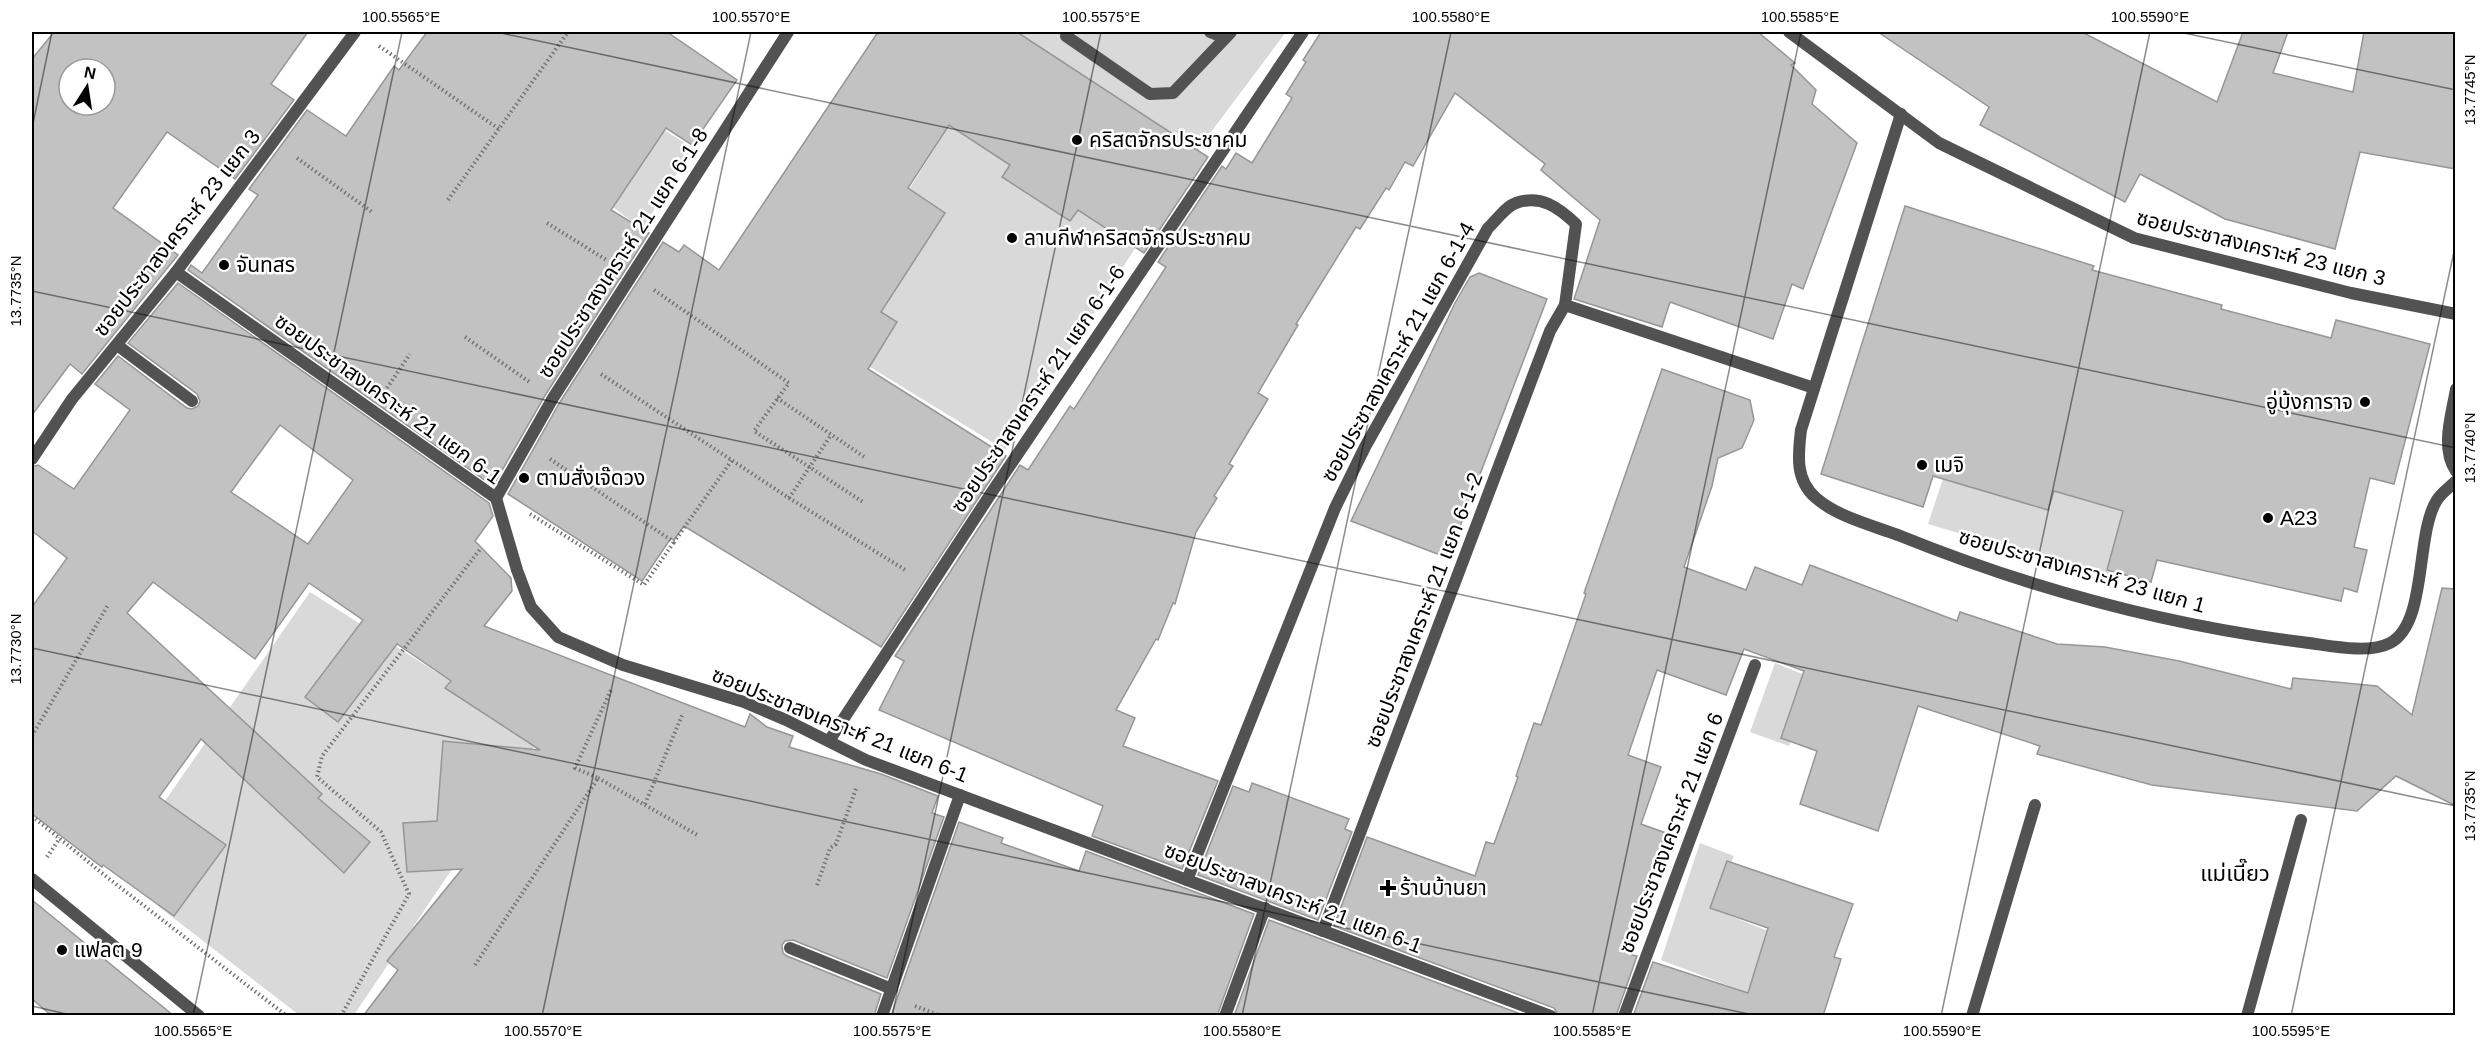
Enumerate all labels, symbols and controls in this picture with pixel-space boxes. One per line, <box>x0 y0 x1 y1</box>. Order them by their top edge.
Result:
text: 100.5565°E <box>362 8 440 25</box>
text: 100.5570°E <box>712 8 790 25</box>
text: 100.5575°E <box>1062 8 1140 25</box>
text: 100.5580°E <box>1412 8 1490 25</box>
text: 100.5585°E <box>1761 8 1839 25</box>
text: 100.5590°E <box>2111 8 2189 25</box>
text: 13.7745°N <box>2461 54 2478 126</box>
north arrow <box>57 57 117 117</box>
text: N <box>83 63 97 82</box>
street label: ซอยประชาสงเคราะห์ 21 แยก 6-1-8 <box>533 124 712 382</box>
street label: ซอยประชาสงเคราะห์ 23 แยก 3 <box>89 125 264 340</box>
place label: คริสตจักรประชาคม <box>1089 128 1247 151</box>
marker: คริสตจักรประชาคม <box>1070 133 1084 147</box>
street label: ซอยประชาสงเคราะห์ 23 แยก 3 <box>2134 205 2388 290</box>
street label: ซอยประชาสงเคราะห์ 21 แยก 6-1-4 <box>1316 218 1479 485</box>
place label: ลานกีฬาคริสตจักรประชาคม <box>1024 226 1251 249</box>
marker: ลานกีฬาคริสตจักรประชาคม <box>1005 231 1019 245</box>
place label: จันทสร <box>236 253 295 276</box>
text: 13.7735°N <box>7 255 24 327</box>
marker: จันทสร <box>217 258 231 272</box>
street label: ซอยประชาสงเคราะห์ 21 แยก 6-1-6 <box>946 261 1129 517</box>
street label: ซอยประชาสงเคราะห์ 21 แยก 6-1 <box>271 309 506 489</box>
place label: อู่บุ้งการาจ <box>2266 390 2353 415</box>
marker: อู่บุ้งการาจ <box>2358 395 2372 409</box>
text: 13.7740°N <box>2461 412 2478 484</box>
place label: เมจิ <box>1934 453 1964 476</box>
marker: เมจิ <box>1915 458 1929 472</box>
place label: ตามสั่งเจ๊ดวง <box>536 464 645 489</box>
street label: ซอยประชาสงเคราะห์ 21 แยก 6-1-2 <box>1360 469 1487 751</box>
marker: ตามสั่งเจ๊ดวง <box>517 471 531 485</box>
place label: A23 <box>2280 506 2317 529</box>
marker: A23 <box>2261 511 2275 525</box>
street label: ซอยประชาสงเคราะห์ 23 แยก 1 <box>1956 524 2208 617</box>
text: 13.7730°N <box>7 613 24 685</box>
street label: ซอยประชาสงเคราะห์ 21 แยก 6-1 <box>709 662 972 787</box>
street label: ซอยประชาสงเคราะห์ 21 แยก 6 <box>1614 709 1727 956</box>
text: 13.7735°N <box>2461 770 2478 842</box>
street label: ซอยประชาสงเคราะห์ 21 แยก 6-1 <box>1161 838 1425 957</box>
district label: แม่เนี๊ยว <box>2200 858 2270 886</box>
place label: ร้านบ้านยา <box>1400 876 1487 899</box>
marker: ร้านบ้านยา <box>1381 881 1395 895</box>
place label: แฟลต 9 <box>74 938 143 961</box>
marker: แฟลต 9 <box>55 943 69 957</box>
text: 100.5565°E <box>154 1022 232 1039</box>
text: 100.5570°E <box>504 1022 582 1039</box>
text: 100.5575°E <box>853 1022 931 1039</box>
text: 100.5580°E <box>1203 1022 1281 1039</box>
text: 100.5585°E <box>1553 1022 1631 1039</box>
text: 100.5590°E <box>1903 1022 1981 1039</box>
text: 100.5595°E <box>2252 1022 2330 1039</box>

